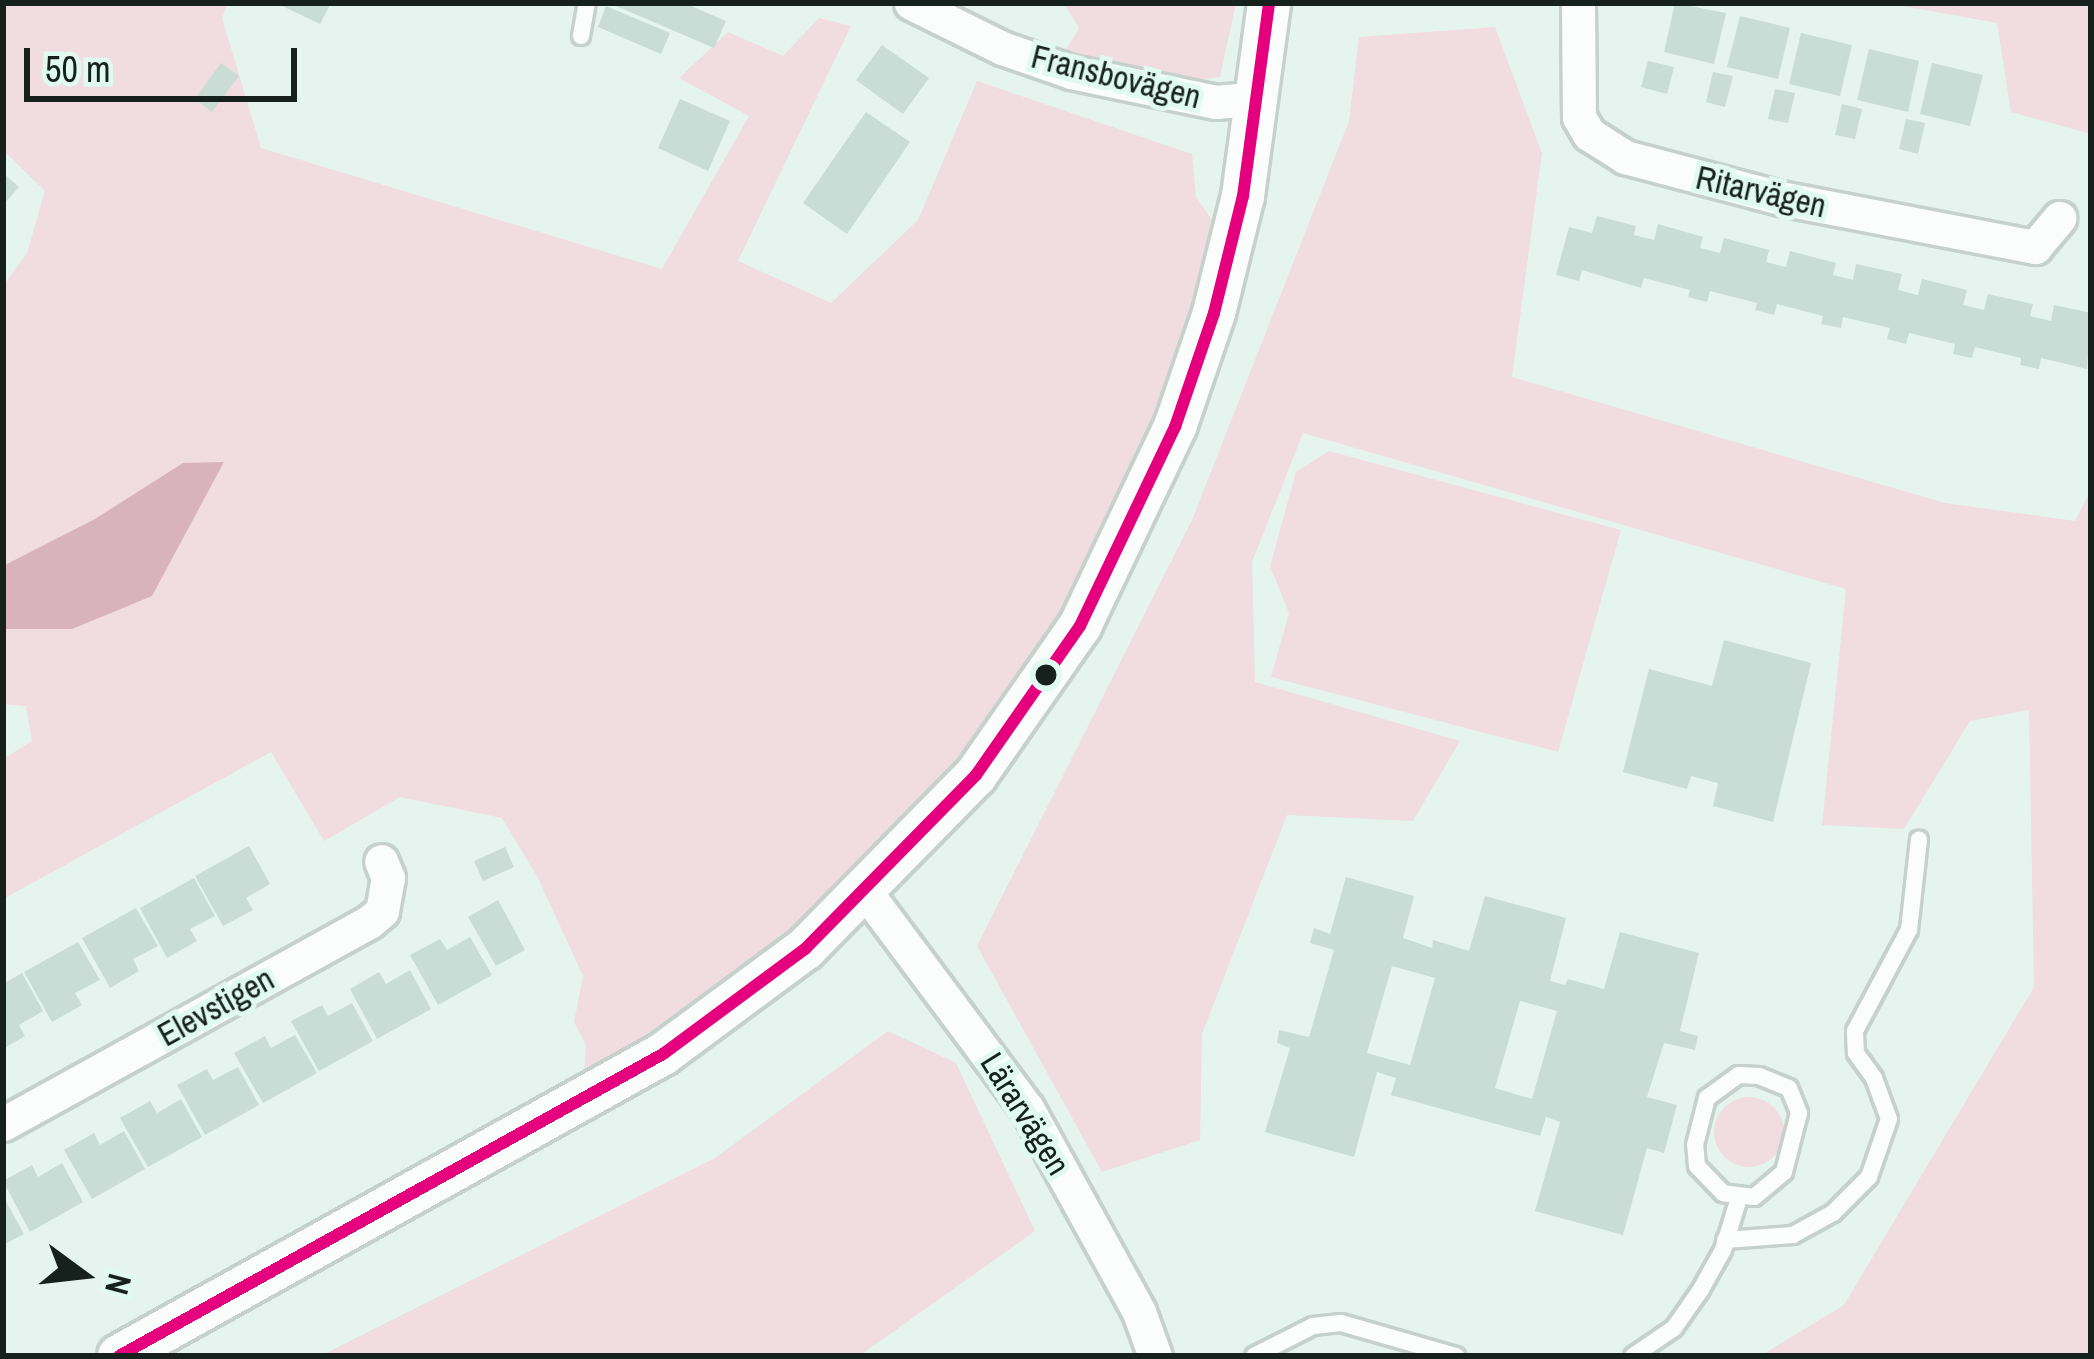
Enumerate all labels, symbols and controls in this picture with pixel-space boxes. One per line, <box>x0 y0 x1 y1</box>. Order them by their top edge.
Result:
scale bar <box>30 24 303 98</box>
street label: Fransbovägen <box>1027 37 1205 117</box>
text: 50 m <box>45 45 111 93</box>
street label: Ritarvägen <box>1692 158 1830 226</box>
unlabelled marker <box>1035 664 1057 686</box>
street label: Elevstigen <box>151 959 281 1055</box>
street label: Lärarvägen <box>972 1045 1078 1183</box>
north arrow <box>24 1215 144 1335</box>
text: N <box>95 1269 143 1299</box>

